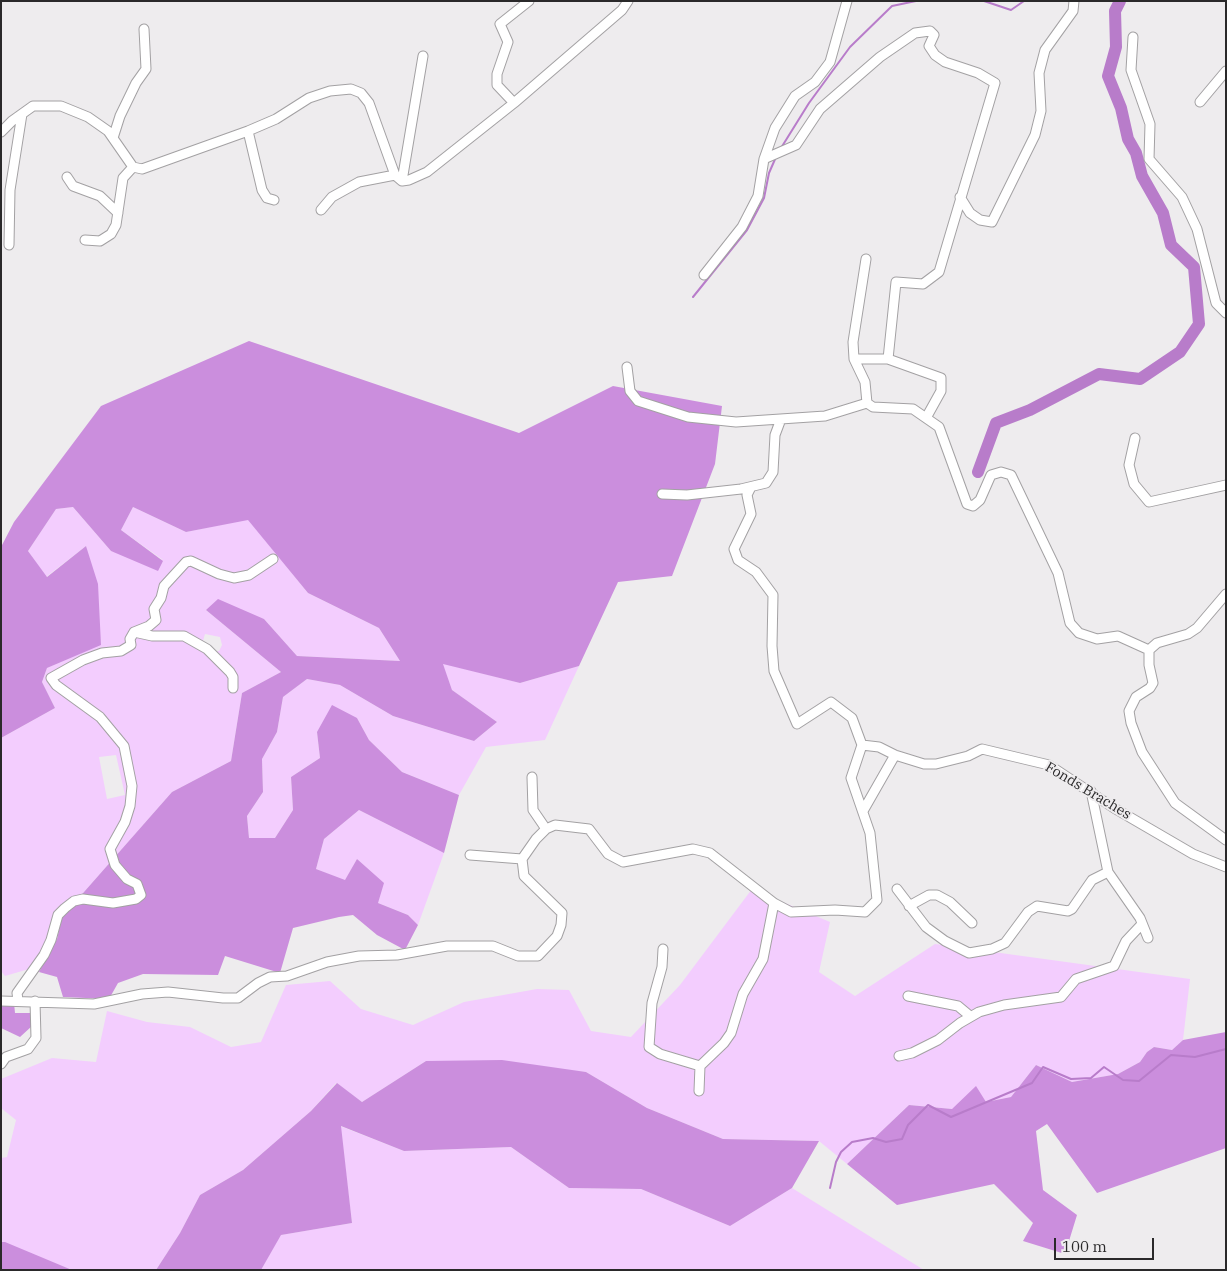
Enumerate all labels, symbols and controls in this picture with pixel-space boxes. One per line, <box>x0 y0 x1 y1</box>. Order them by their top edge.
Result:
street label: Fonds Braches <box>1042 759 1134 823</box>
scale bar <box>1057 1228 1157 1260</box>
text: 100 m <box>1062 1237 1107 1256</box>

